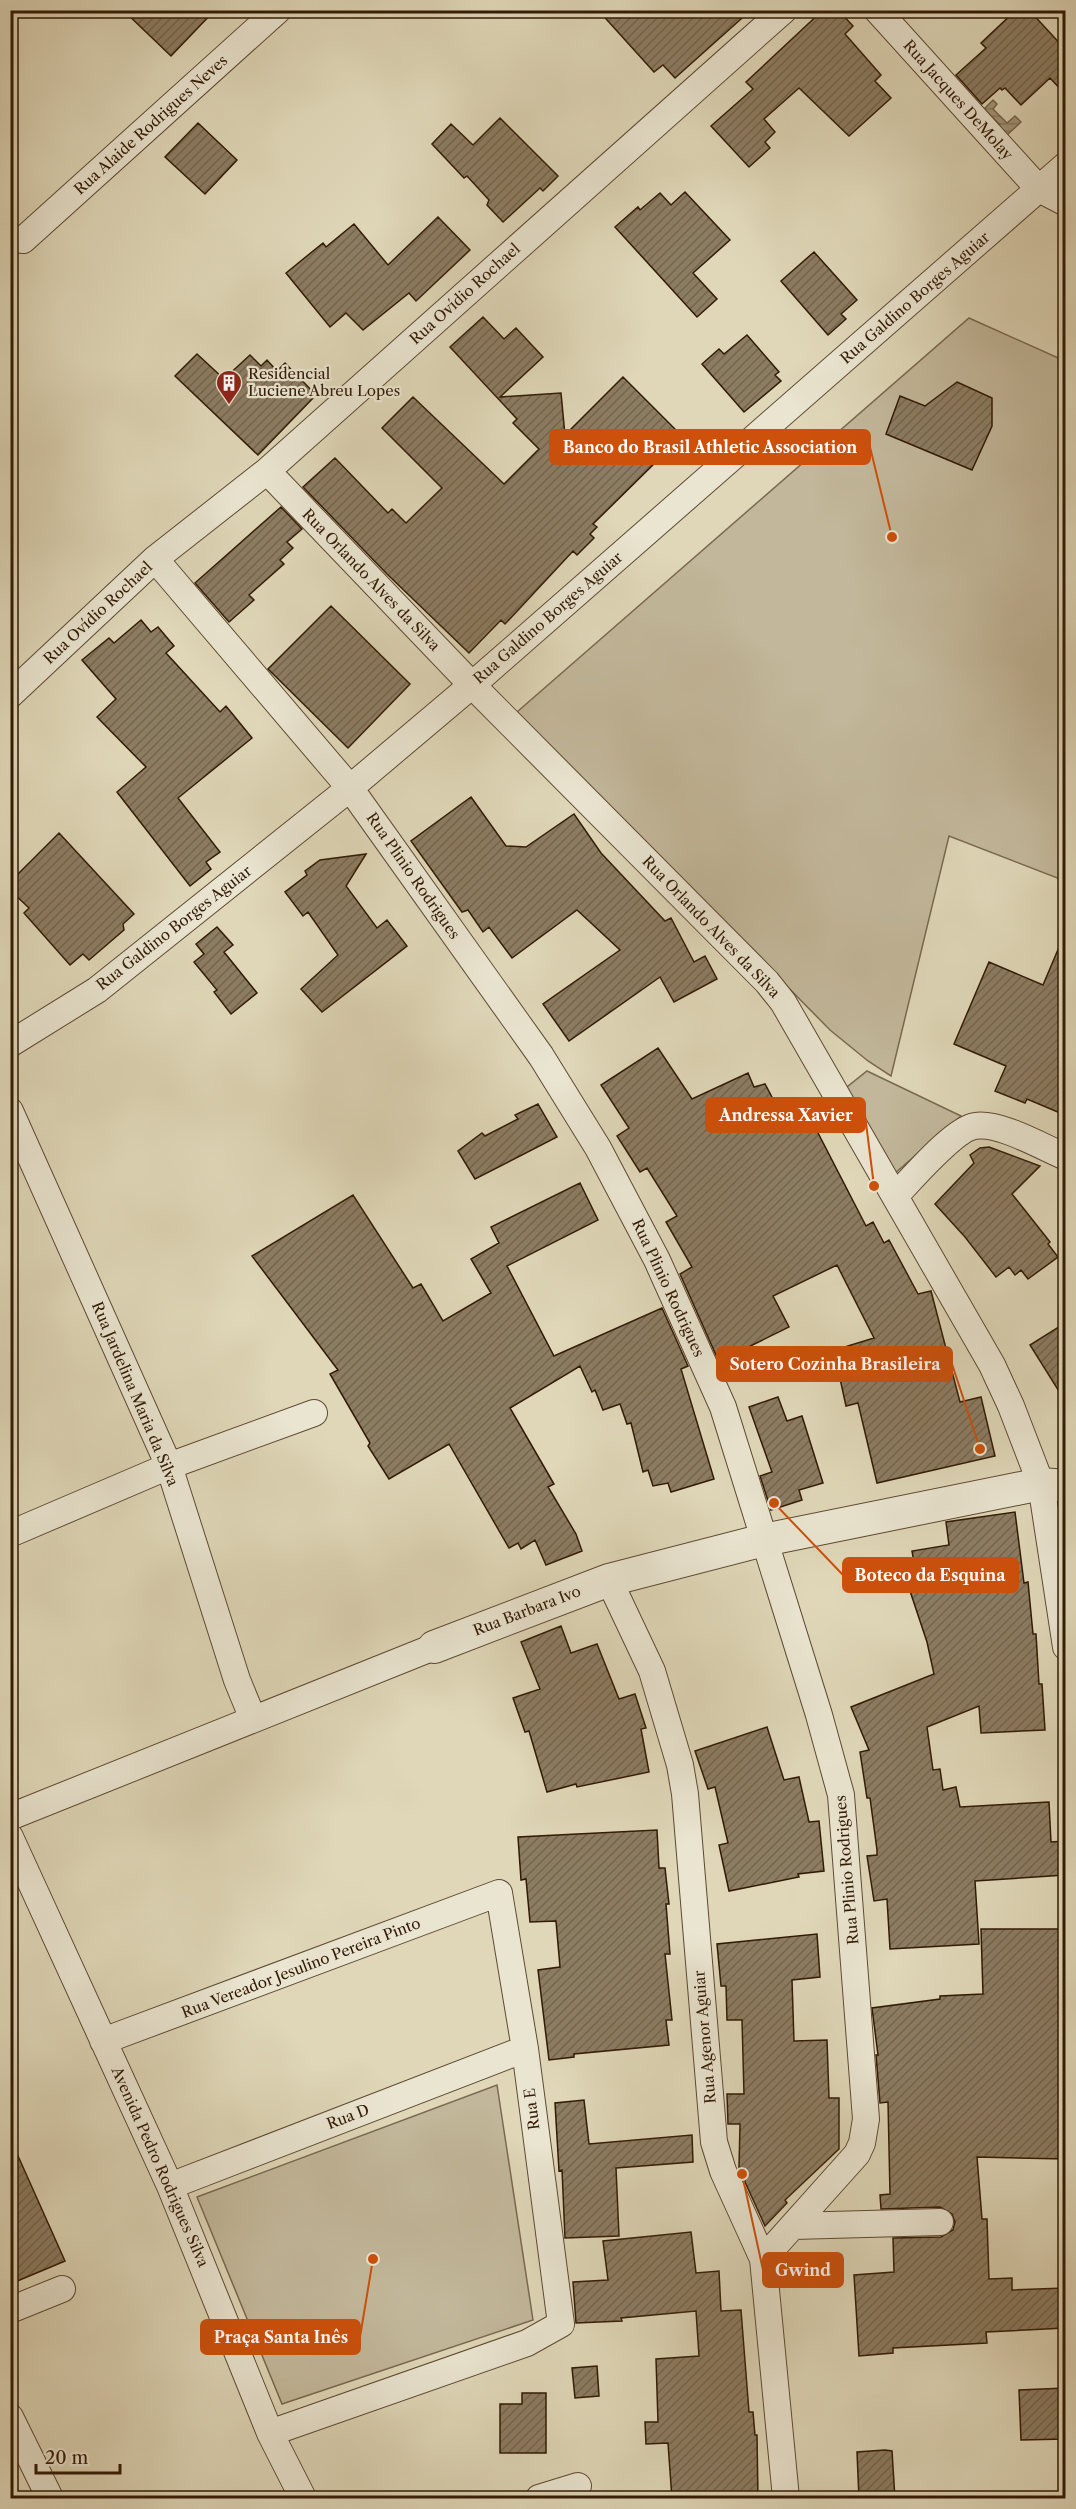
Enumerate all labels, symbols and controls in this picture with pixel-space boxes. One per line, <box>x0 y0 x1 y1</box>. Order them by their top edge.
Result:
street label: Rua Jacques DeMolay <box>900 36 1018 164</box>
street label: Rua Alaide Rodrigues Neves <box>70 51 231 199</box>
street label: Rua Galdino Borges Aguiar <box>836 227 994 368</box>
street label: Rua Ovídio Rochael <box>406 239 524 348</box>
place label: Residencial Luciene Abreu Lopes <box>248 364 400 400</box>
building icon: Residencial Luciene Abreu Lopes <box>214 368 244 406</box>
callout: Banco do Brasil Athletic Association <box>550 430 870 464</box>
text: Banco do Brasil Athletic Association <box>563 437 857 457</box>
street label: Rua Orlando Alves da Silva <box>298 505 444 655</box>
street label: Rua Galdino Borges Aguiar <box>469 547 627 688</box>
street label: Rua Ovídio Rochael <box>39 557 156 668</box>
street label: Rua Plinio Rodrigues <box>363 809 464 943</box>
street label: Rua Orlando Alves da Silva <box>638 852 784 1002</box>
street label: Rua Galdino Borges Aguiar <box>92 861 256 994</box>
callout: Andressa Xavier <box>706 1098 865 1132</box>
text: Andressa Xavier <box>718 1105 853 1125</box>
street label: Rua Plinio Rodrigues <box>628 1216 709 1360</box>
street label: Rua Jardelina Maria da Silva <box>88 1299 183 1489</box>
callout: Sotero Cozinha Brasileira <box>717 1347 952 1381</box>
text: Sotero Cozinha Brasileira <box>730 1354 941 1374</box>
callout: Boteco da Esquina <box>843 1558 1018 1592</box>
text: Boteco da Esquina <box>855 1565 1006 1585</box>
street label: Rua Barbara Ivo <box>470 1581 583 1640</box>
street label: Rua Plinio Rodrigues <box>830 1794 863 1946</box>
street label: Rua Vereador Jesulino Pereira Pinto <box>179 1913 423 2022</box>
street label: Rua Agenor Aguiar <box>689 1969 720 2104</box>
street label: Avenida Pedro Rodrigues Silva <box>107 2063 213 2270</box>
street label: Rua E <box>519 2087 544 2131</box>
street label: Rua D <box>324 2100 372 2133</box>
callout: Gwind <box>763 2253 843 2287</box>
text: Gwind <box>775 2260 831 2280</box>
callout: Praça Santa Inês <box>201 2320 360 2354</box>
text: Praça Santa Inês <box>214 2327 348 2347</box>
scale bar <box>36 2437 120 2475</box>
text: 20 m <box>45 2447 89 2469</box>

